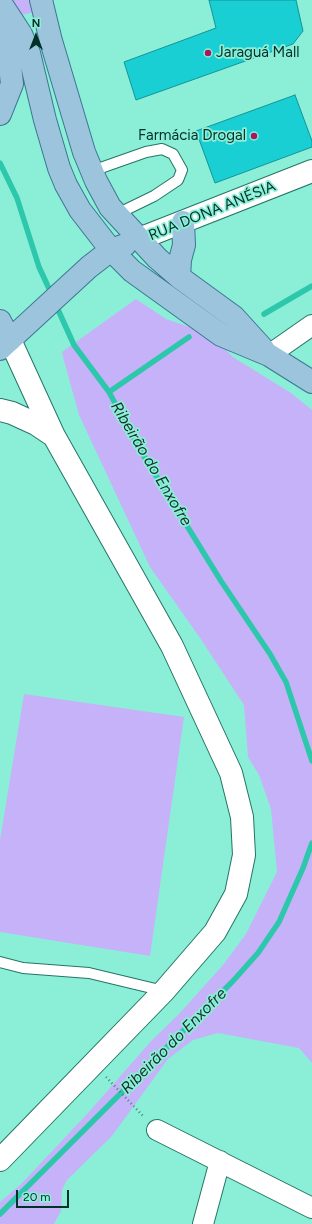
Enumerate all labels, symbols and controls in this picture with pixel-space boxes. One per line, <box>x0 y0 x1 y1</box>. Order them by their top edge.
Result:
north arrow <box>16 16 56 56</box>
text: N <box>32 17 40 30</box>
place label: Jaraguá Mall <box>216 44 300 62</box>
marker: Jaraguá Mall <box>203 48 213 58</box>
place label: Farmácia Drogal <box>138 127 246 145</box>
marker: Farmácia Drogal <box>249 131 259 141</box>
street label: RUA DONA ANÉSIA <box>146 177 278 245</box>
water label: Ribeirão do Enxofre <box>106 398 196 530</box>
water label: Ribeirão do Enxofre <box>117 984 231 1098</box>
scale bar <box>18 1182 71 1208</box>
text: 20 m <box>23 1190 51 1204</box>

